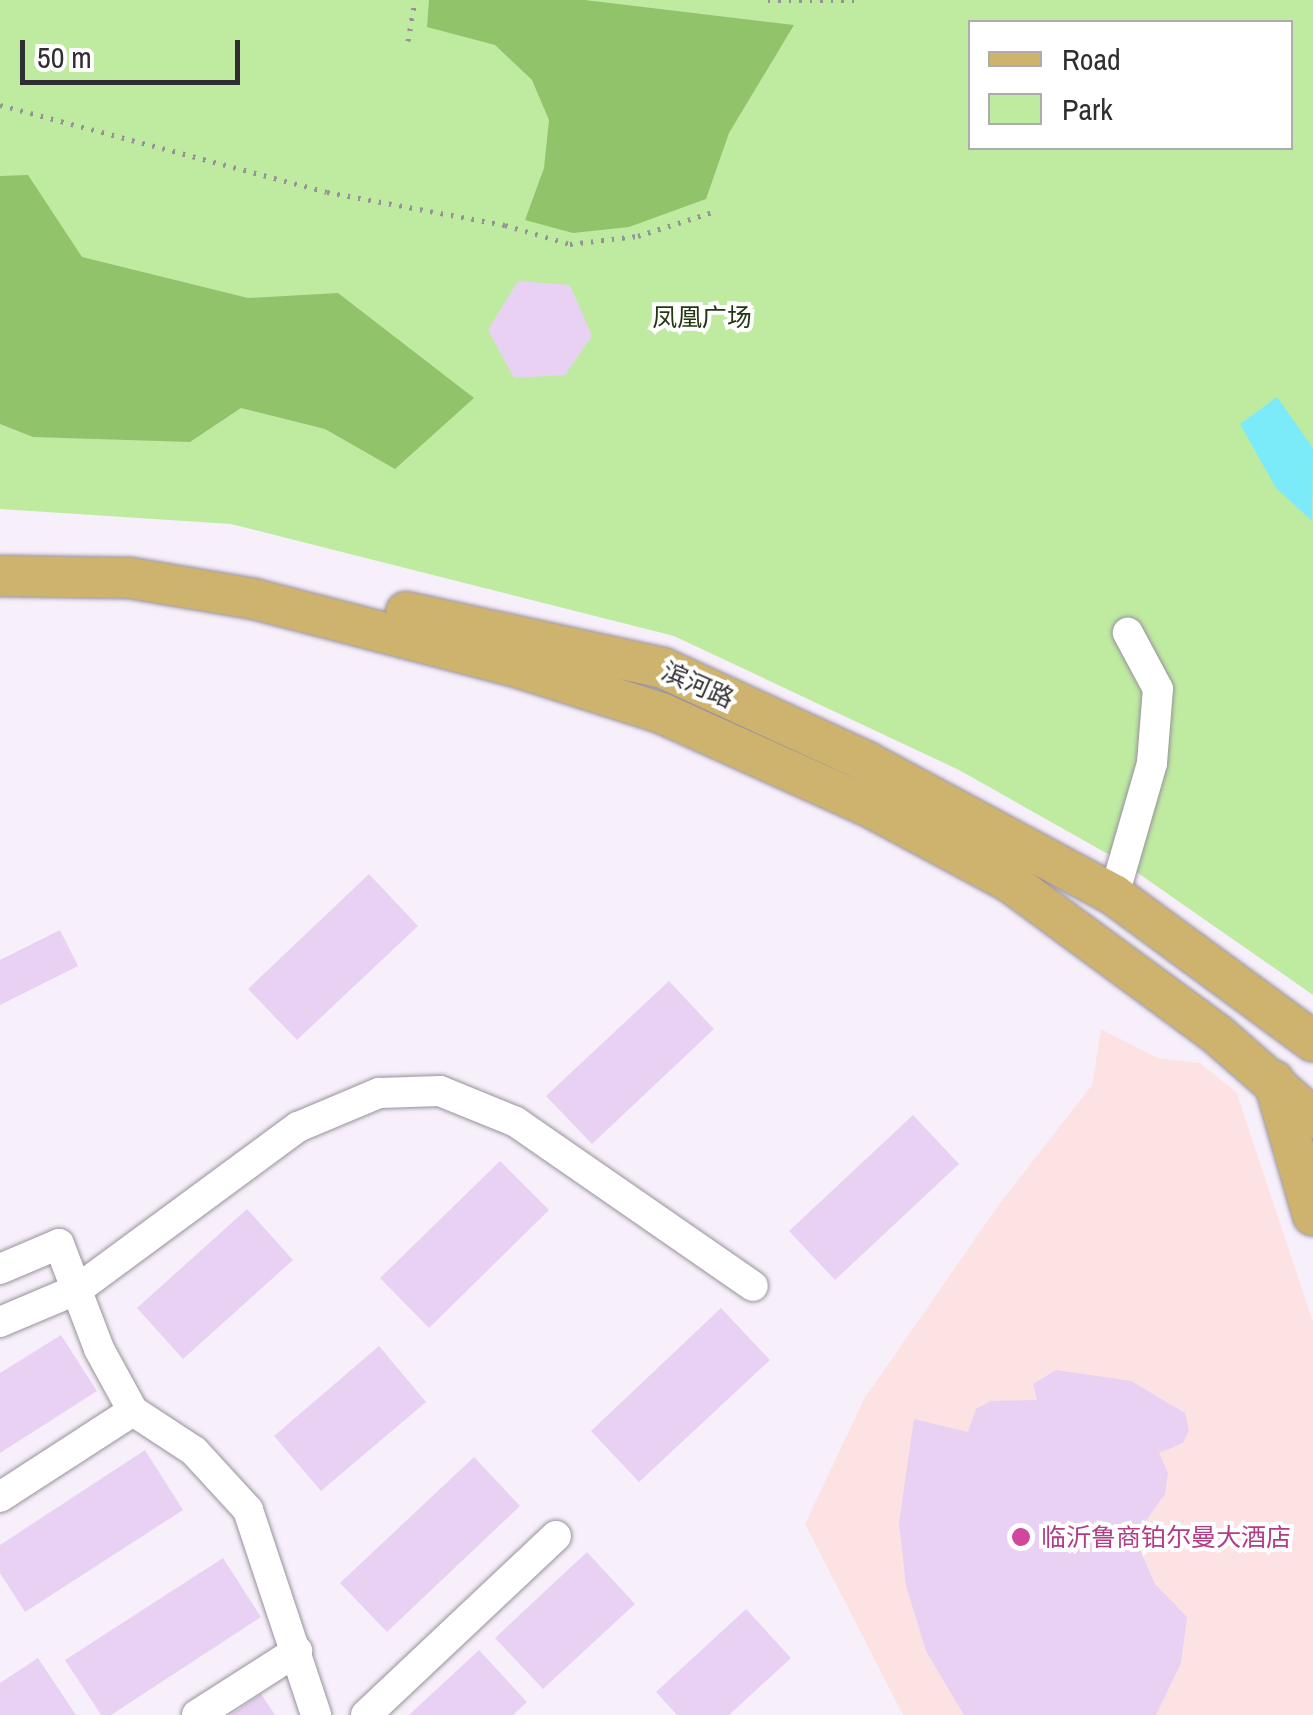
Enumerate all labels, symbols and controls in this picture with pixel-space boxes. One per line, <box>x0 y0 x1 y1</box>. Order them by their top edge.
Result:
scale bar <box>25 20 245 82</box>
legend <box>968 20 1293 150</box>
text: 50 m <box>37 37 92 77</box>
text: Road <box>1062 39 1121 79</box>
text: Park <box>1062 89 1113 129</box>
park label: 凤凰广场 <box>652 302 752 332</box>
street label: 滨河路 <box>658 656 738 714</box>
place label: 临沂鲁商铂尔曼大酒店 <box>1041 1522 1291 1552</box>
marker: 临沂鲁商铂尔曼大酒店 <box>1010 1526 1032 1548</box>

